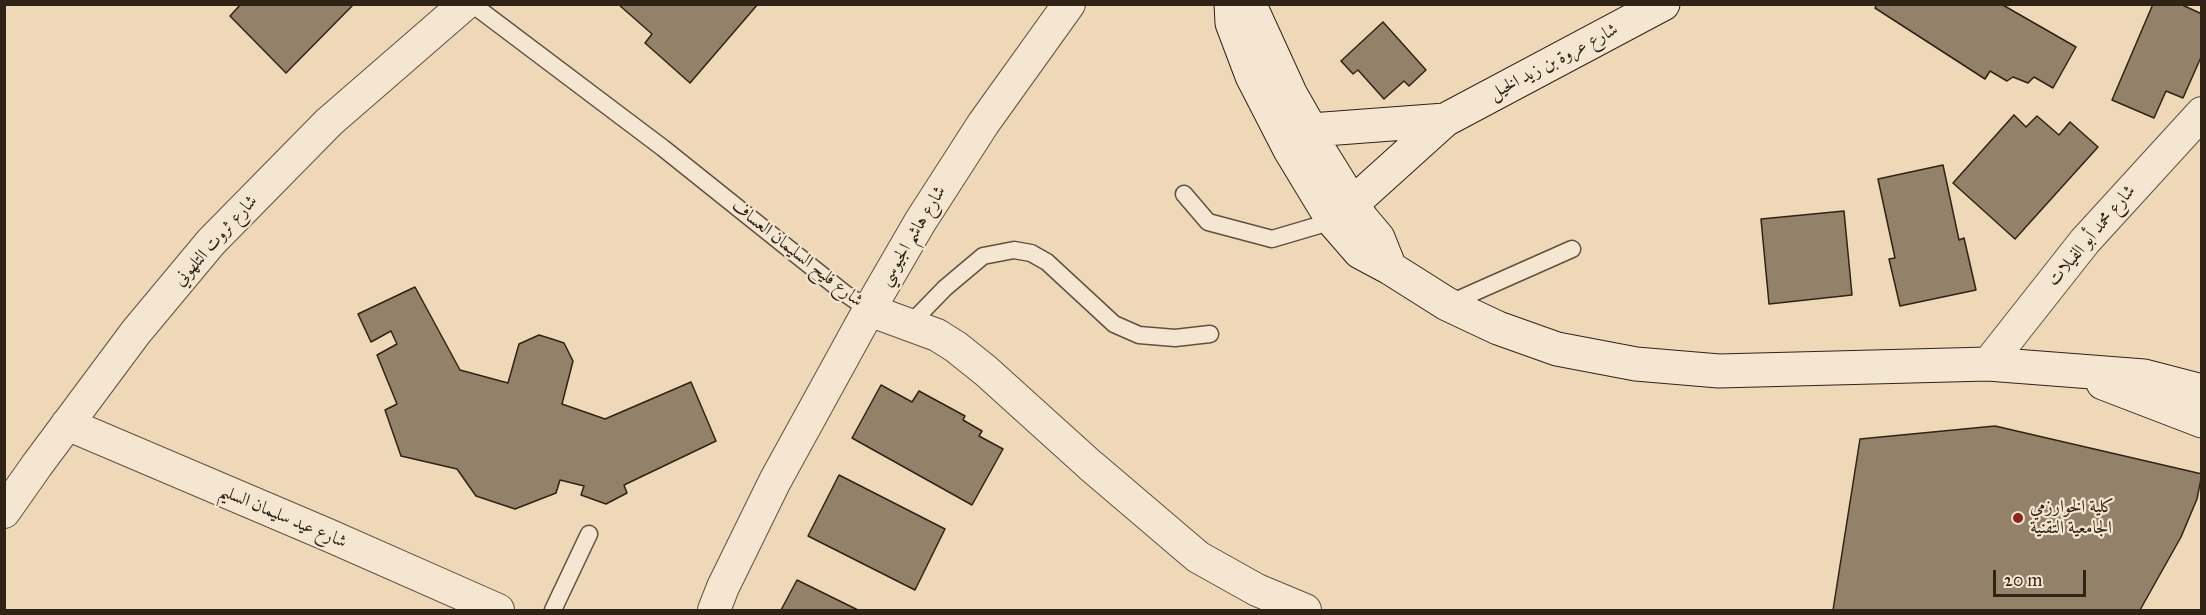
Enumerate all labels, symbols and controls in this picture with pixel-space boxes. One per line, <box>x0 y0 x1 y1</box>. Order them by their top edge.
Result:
street label: شارع عروة بن زيد الخيل <box>1486 19 1622 105</box>
street label: شارع محمد أبو الفيلات <box>2043 181 2141 291</box>
street label: شارع هاشم الجيوسي <box>875 182 951 290</box>
street label: شارع ثروت التلهوني <box>169 191 263 291</box>
street label: شارع فليح السليمان العساف <box>727 196 867 312</box>
street label: شارع عيد سليمان السليم <box>216 480 350 554</box>
place label: كلية الخوارزمي الجامعية التقنية <box>2030 497 2114 540</box>
marker: كلية الخوارزمي الجامعية التقنية <box>2011 511 2025 525</box>
scale bar <box>1996 558 2089 596</box>
text: 20 m <box>2004 569 2042 591</box>

